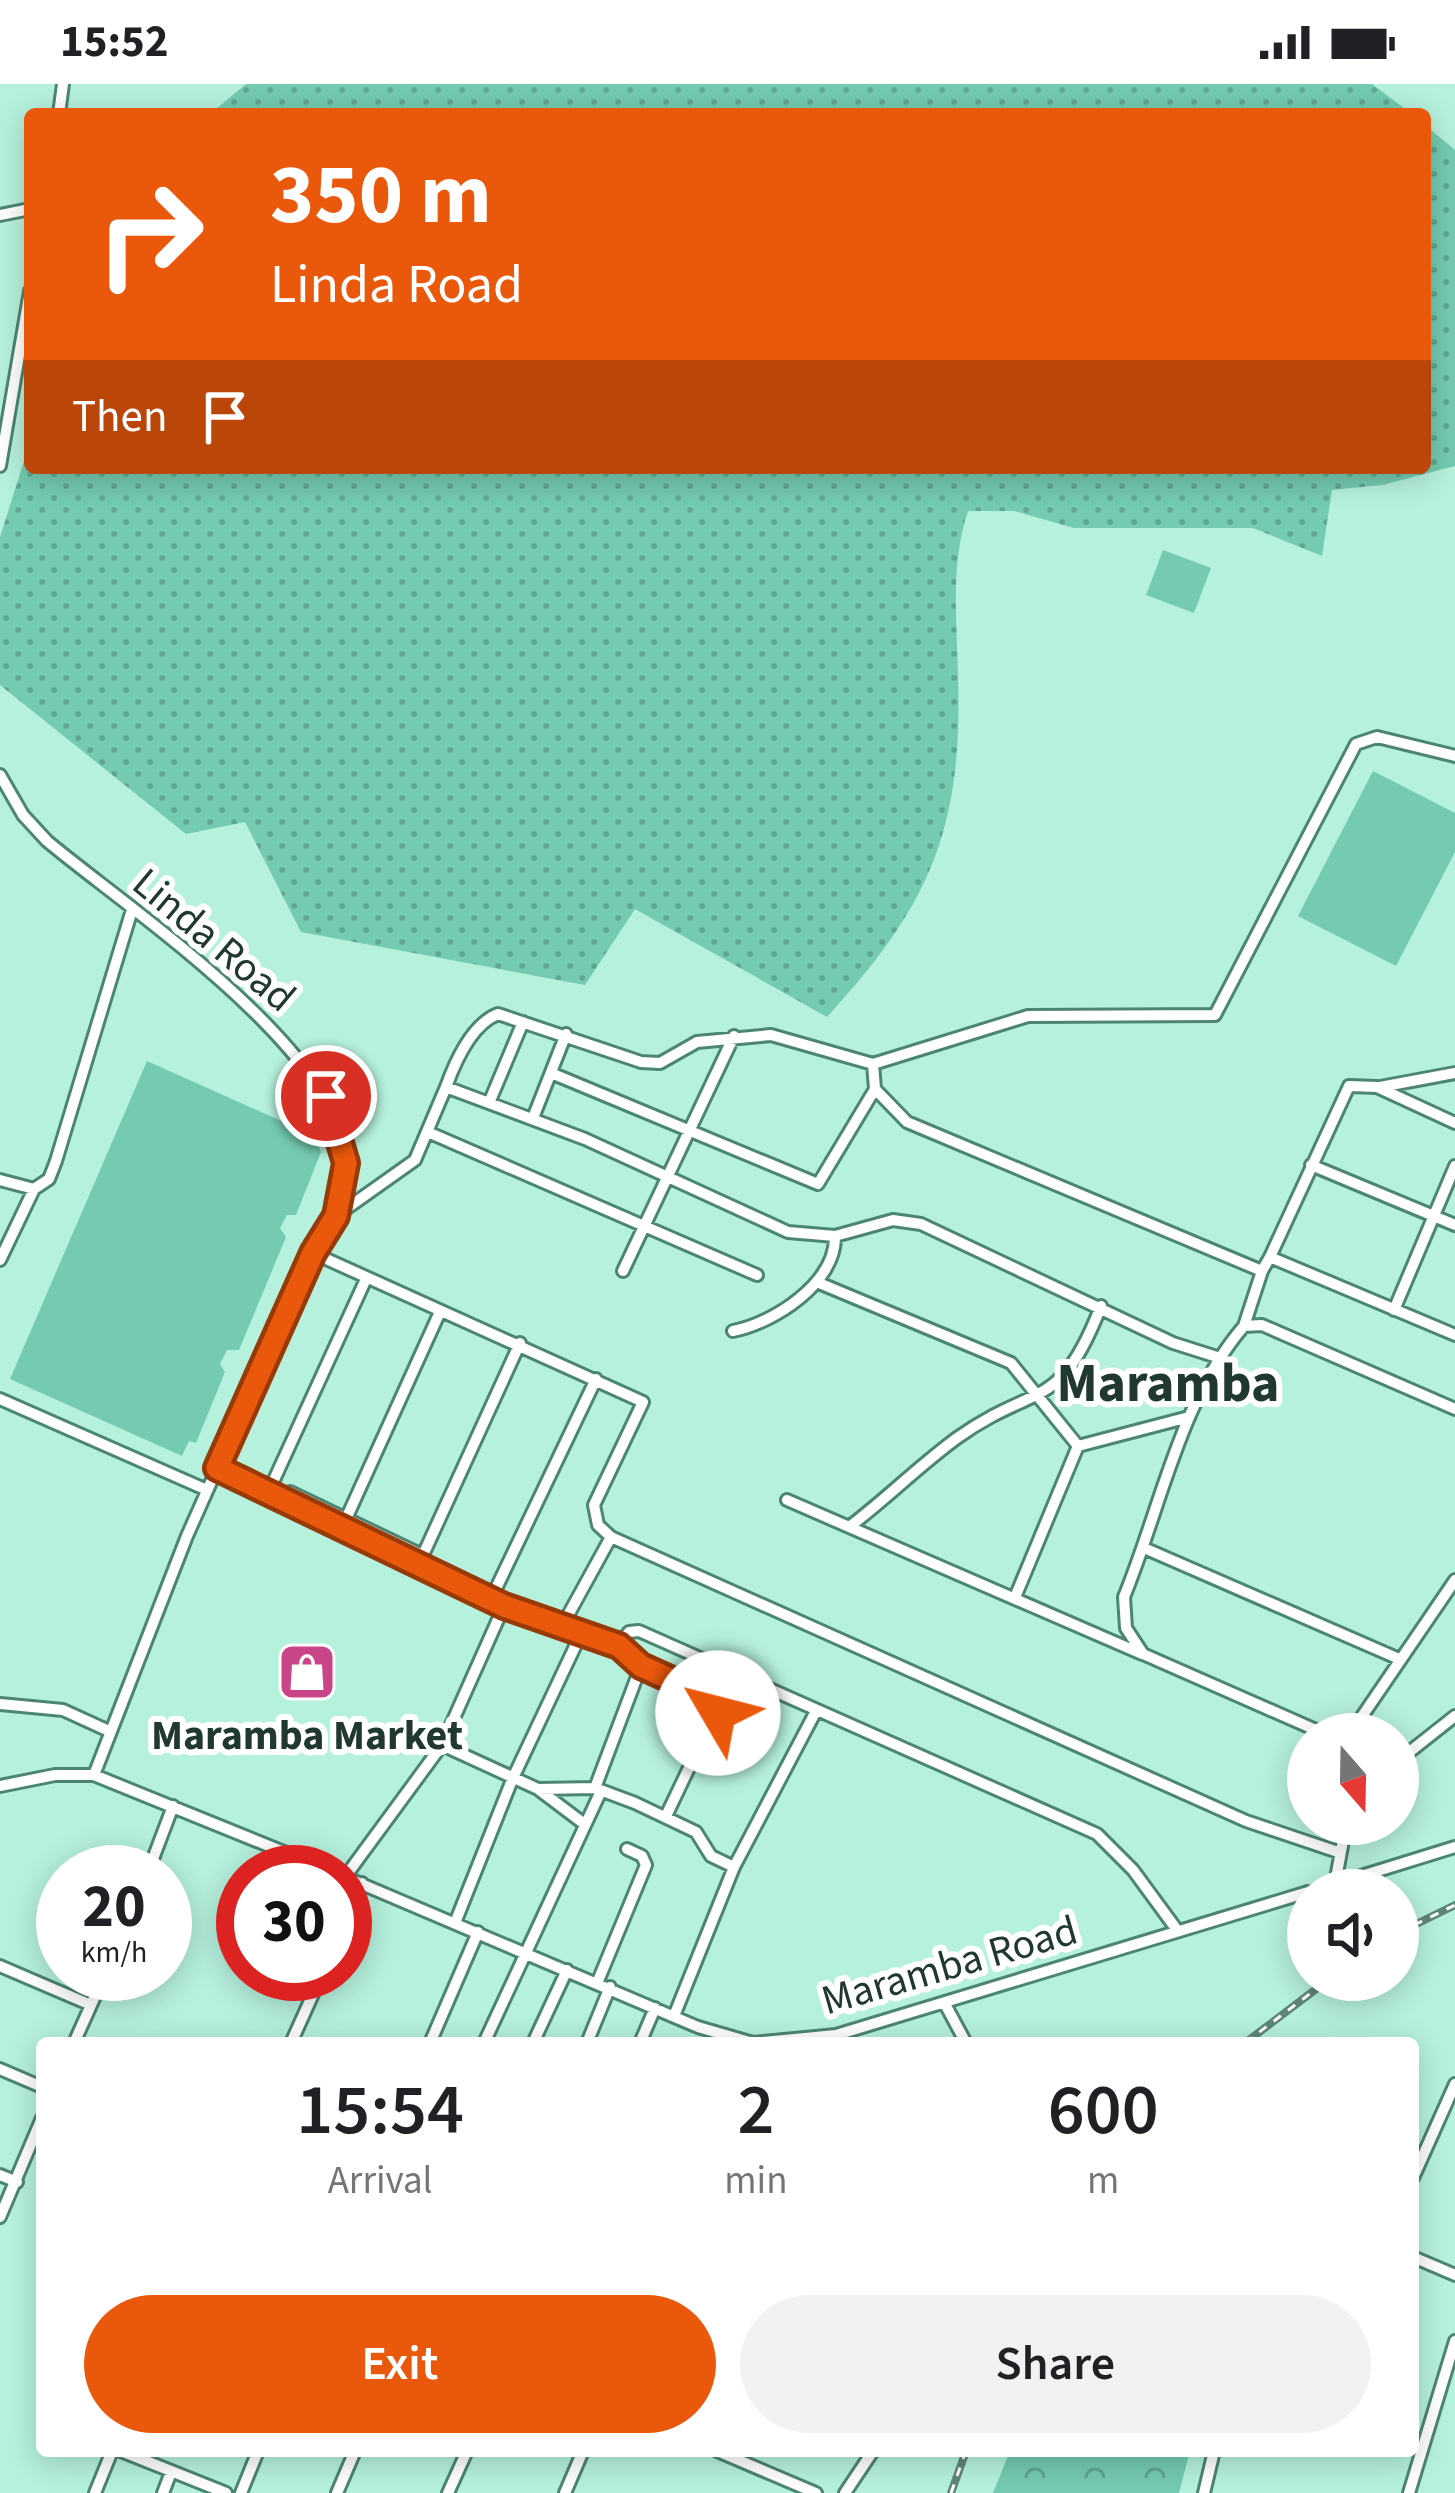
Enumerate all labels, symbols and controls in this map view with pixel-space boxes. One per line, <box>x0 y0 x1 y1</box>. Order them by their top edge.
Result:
text: 15:52 <box>60 10 169 74</box>
text: 350 m <box>270 136 492 256</box>
icon: right <box>72 156 228 312</box>
text: Linda Road <box>270 247 523 324</box>
icon: arrive <box>192 384 258 450</box>
text: Then <box>72 385 168 449</box>
street label: Linda Road <box>119 854 308 1027</box>
pin <box>275 1045 377 1147</box>
icon: arrive <box>293 1063 359 1129</box>
district label: Maramba <box>1056 1346 1280 1423</box>
shop icon: Maramba Market <box>276 1641 338 1703</box>
position arrow <box>655 1650 781 1776</box>
place label: Maramba Market <box>151 1706 463 1766</box>
north arrow <box>1287 1713 1419 1845</box>
map controls <box>1287 1713 1419 2001</box>
speed limit sign: 30 <box>216 1845 372 2001</box>
text: 20 <box>82 1865 146 1950</box>
button: sound <box>1287 1869 1419 2001</box>
street label: Maramba Road <box>815 1901 1085 2031</box>
text: km/h <box>81 1931 147 1974</box>
text: 15:54 <box>296 2059 464 2162</box>
text: 2 <box>737 2059 774 2162</box>
text: 600 <box>1048 2059 1159 2162</box>
text: Arrival <box>328 2153 433 2209</box>
text: min <box>724 2153 788 2209</box>
text: m <box>1087 2153 1119 2209</box>
button: Exit <box>84 2295 716 2433</box>
button: Share <box>740 2295 1371 2433</box>

